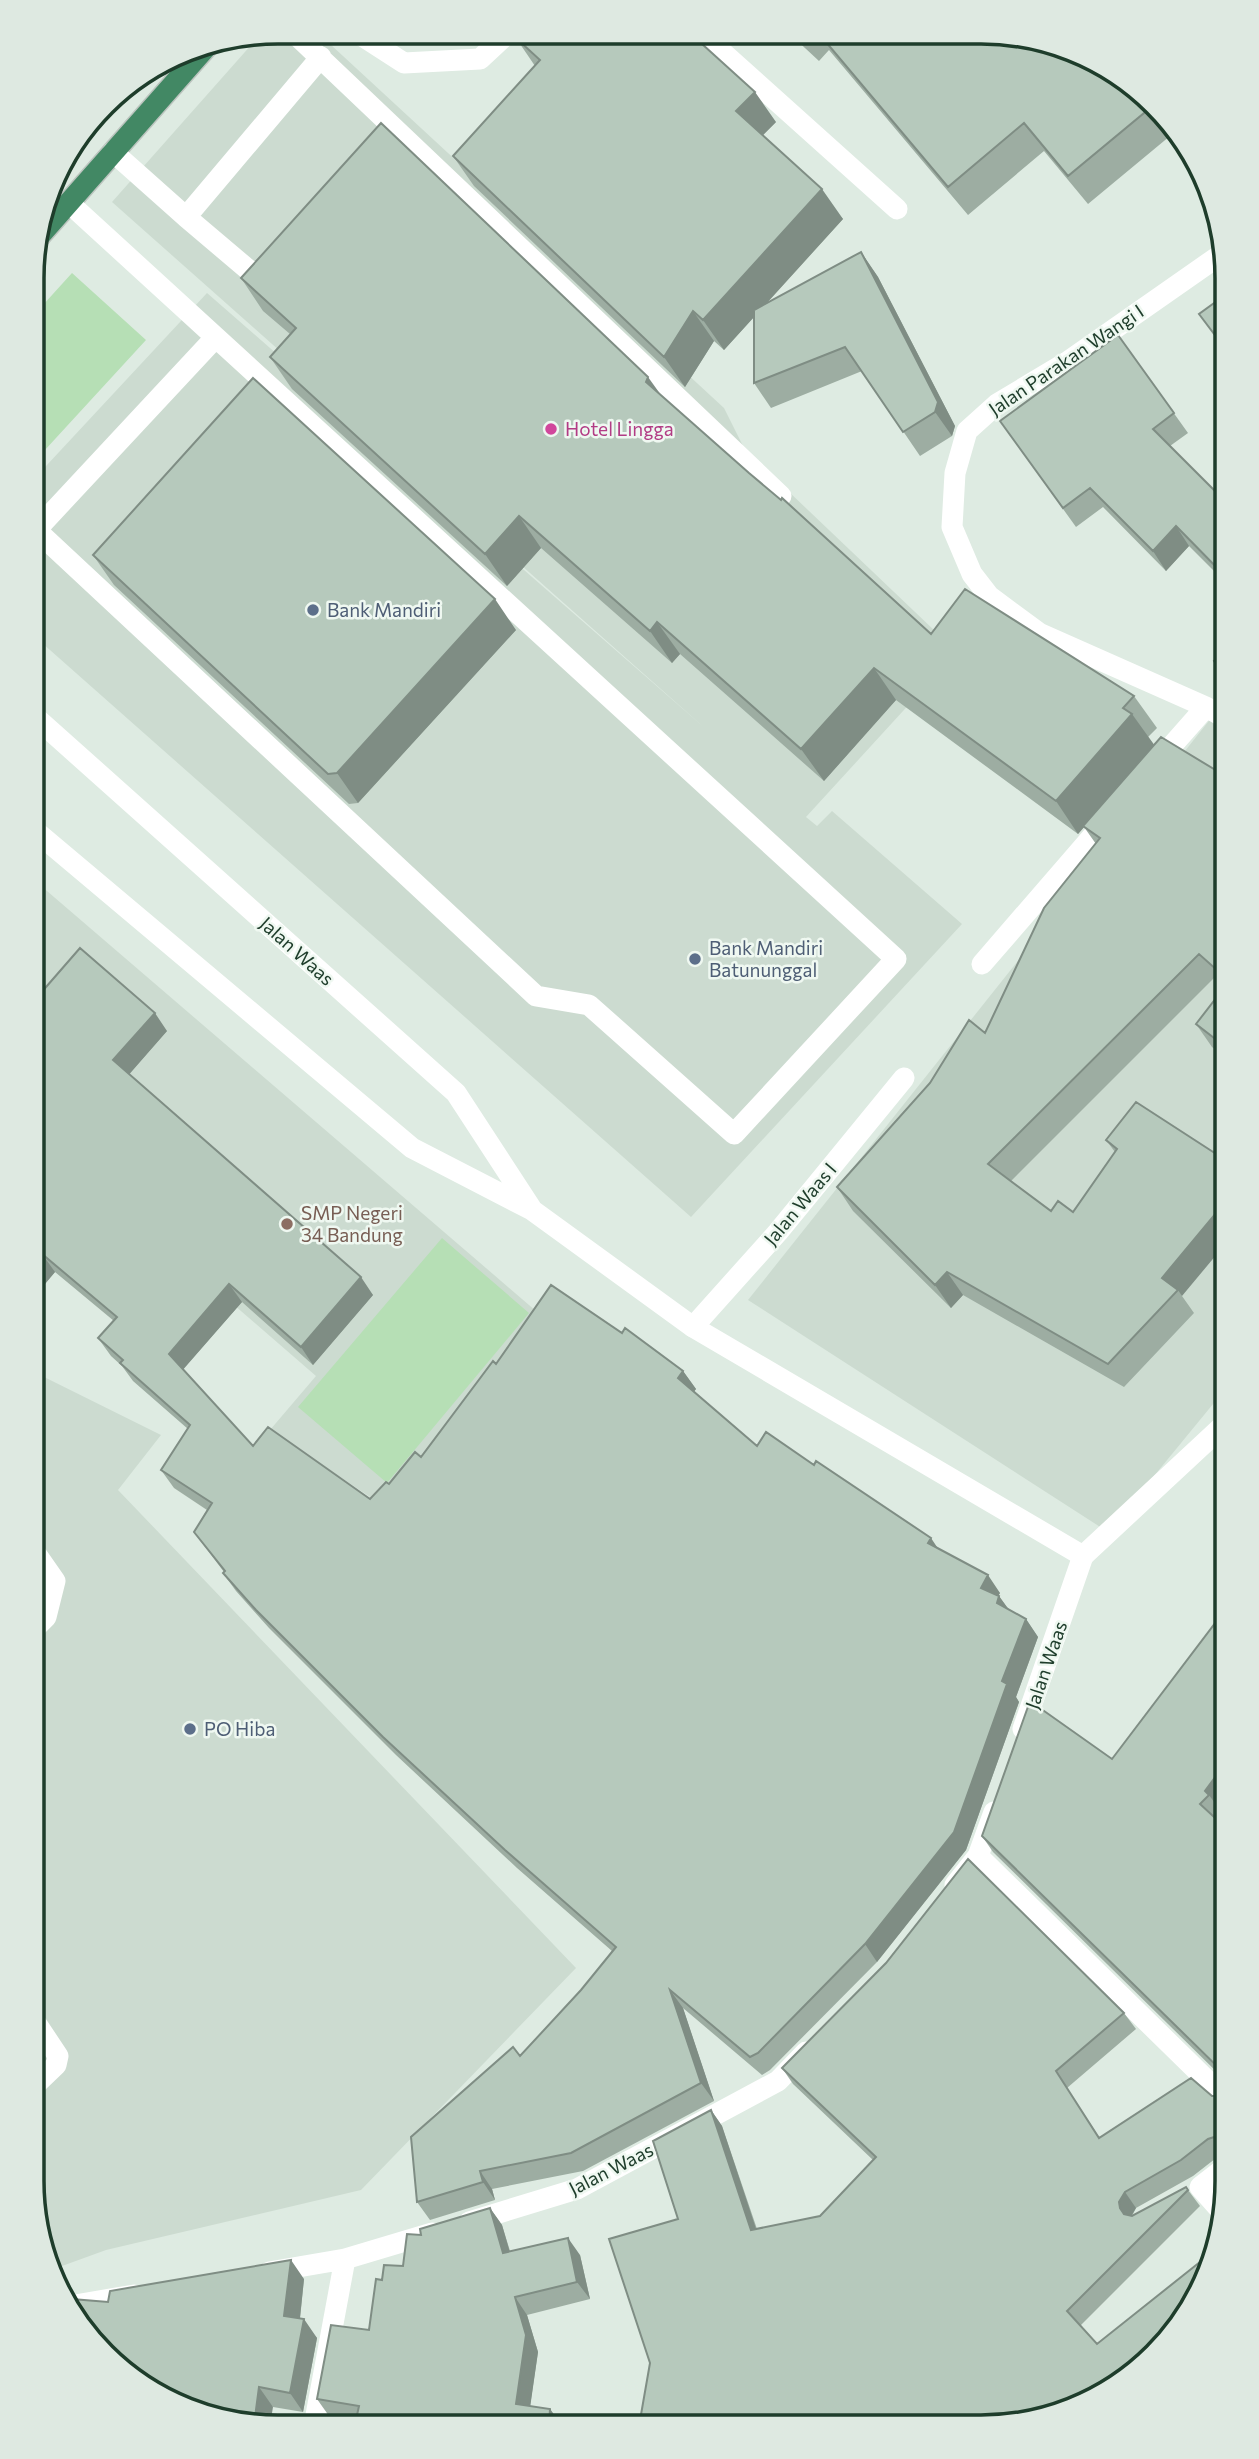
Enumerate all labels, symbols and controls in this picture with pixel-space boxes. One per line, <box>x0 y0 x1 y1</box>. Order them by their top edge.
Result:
street label: Jalan Parakan Wangi I <box>984 299 1148 420</box>
place label: Hotel Lingga <box>565 417 674 440</box>
marker: Hotel Lingga <box>543 421 559 437</box>
place label: Bank Mandiri <box>327 598 441 621</box>
marker: Bank Mandiri <box>305 602 321 618</box>
street label: Jalan Waas <box>256 911 339 990</box>
place label: Bank Mandiri Batununggal <box>709 936 823 981</box>
marker: Bank Mandiri Batununggal <box>687 951 703 967</box>
street label: Jalan Waas I <box>758 1158 841 1250</box>
place label: SMP Negeri 34 Bandung <box>301 1201 403 1246</box>
marker: SMP Negeri 34 Bandung <box>279 1216 295 1232</box>
street label: Jalan Waas <box>1020 1618 1071 1712</box>
place label: PO Hiba <box>204 1717 275 1740</box>
marker: PO Hiba <box>182 1721 198 1737</box>
street label: Jalan Waas <box>565 2138 657 2200</box>

